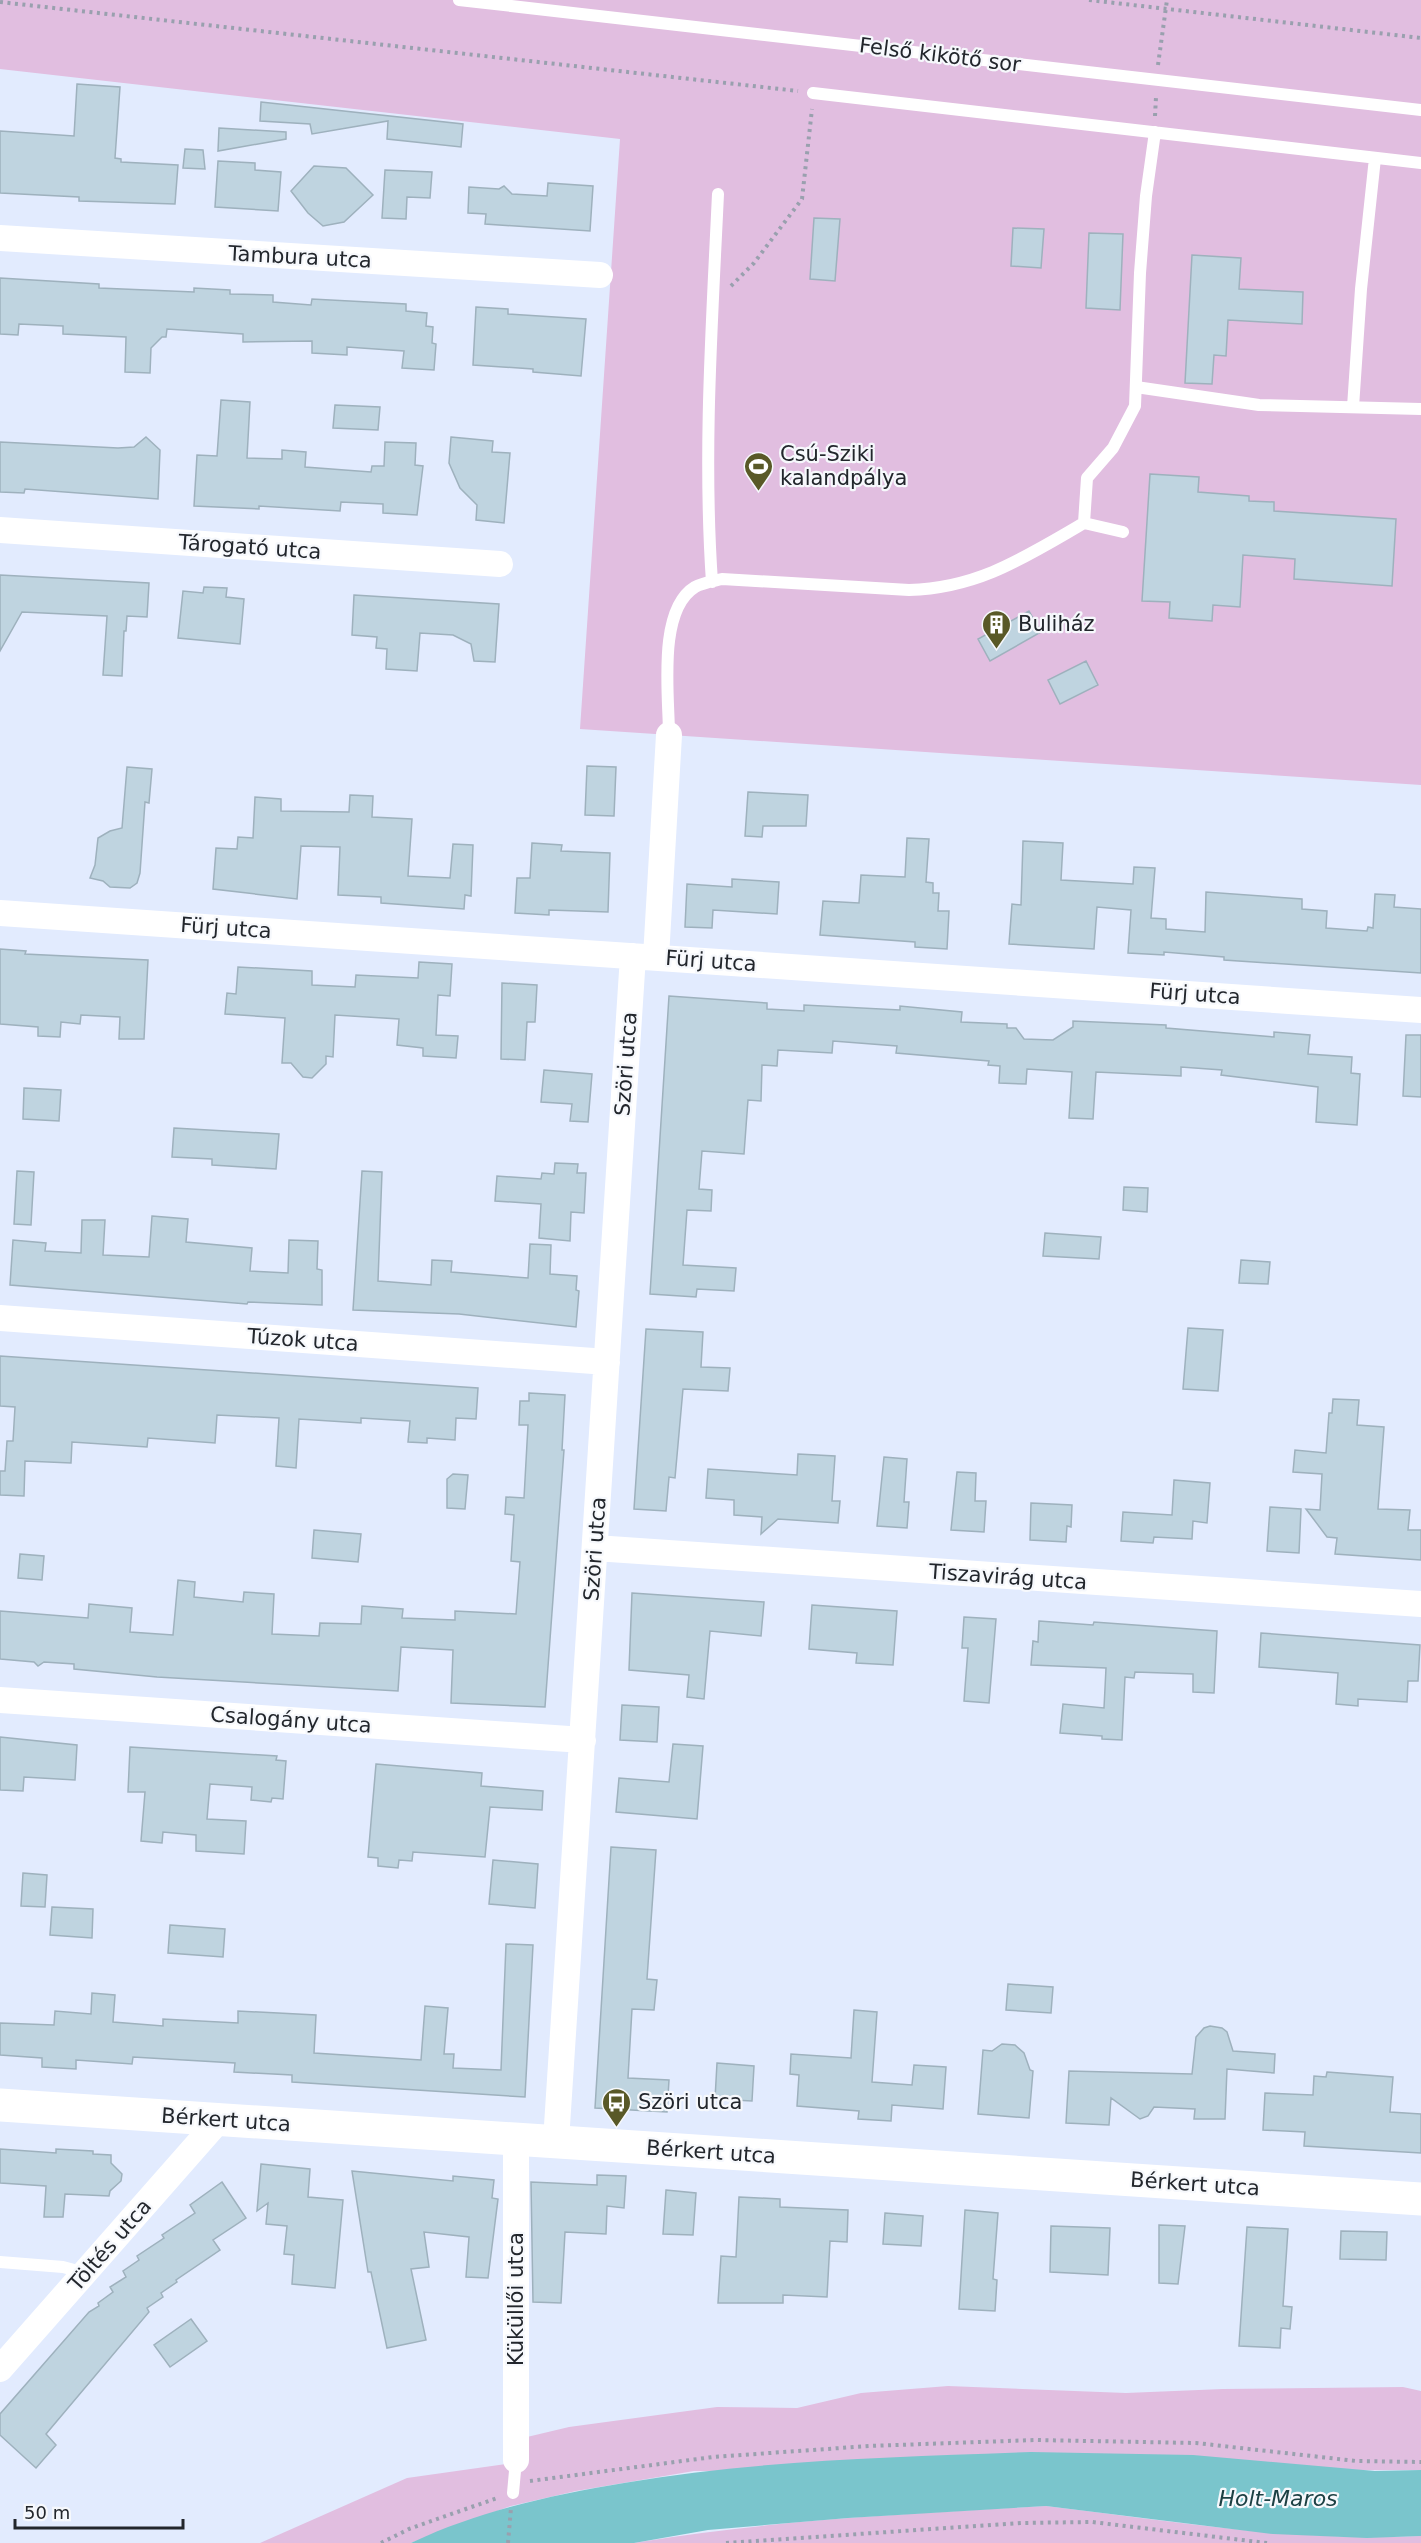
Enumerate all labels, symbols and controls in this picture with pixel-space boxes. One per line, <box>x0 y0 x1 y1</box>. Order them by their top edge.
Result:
street label: Felső kikötő sor <box>858 33 1023 77</box>
street label: Tambura utca <box>227 241 372 273</box>
place label: Csú-Sziki kalandpálya <box>780 442 907 490</box>
sports icon: Csú-Sziki kalandpálya <box>743 450 775 492</box>
street label: Tárogató utca <box>177 530 322 564</box>
building icon: Buliház <box>981 608 1013 650</box>
place label: Buliház <box>1018 612 1095 636</box>
street label: Fürj utca <box>180 913 272 943</box>
street label: Fürj utca <box>665 946 757 976</box>
street label: Fürj utca <box>1149 979 1241 1009</box>
street label: Szöri utca <box>610 1011 642 1117</box>
street label: Túzok utca <box>245 1324 360 1356</box>
street label: Szöri utca <box>579 1496 611 1602</box>
street label: Tiszavirág utca <box>927 1559 1088 1595</box>
street label: Csalogány utca <box>209 1702 373 1738</box>
bus stop icon: Szöri utca <box>601 2086 633 2128</box>
place label: Szöri utca <box>638 2090 742 2114</box>
street label: Bérkert utca <box>160 2104 292 2136</box>
street label: Bérkert utca <box>645 2136 777 2168</box>
street label: Bérkert utca <box>1129 2168 1261 2200</box>
street label: Töltés utca <box>63 2194 156 2296</box>
street label: Küküllői utca <box>504 2232 528 2366</box>
water label: Holt-Maros <box>1218 2486 1338 2511</box>
scale bar <box>15 2492 183 2530</box>
text: 50 m <box>24 2502 70 2523</box>

